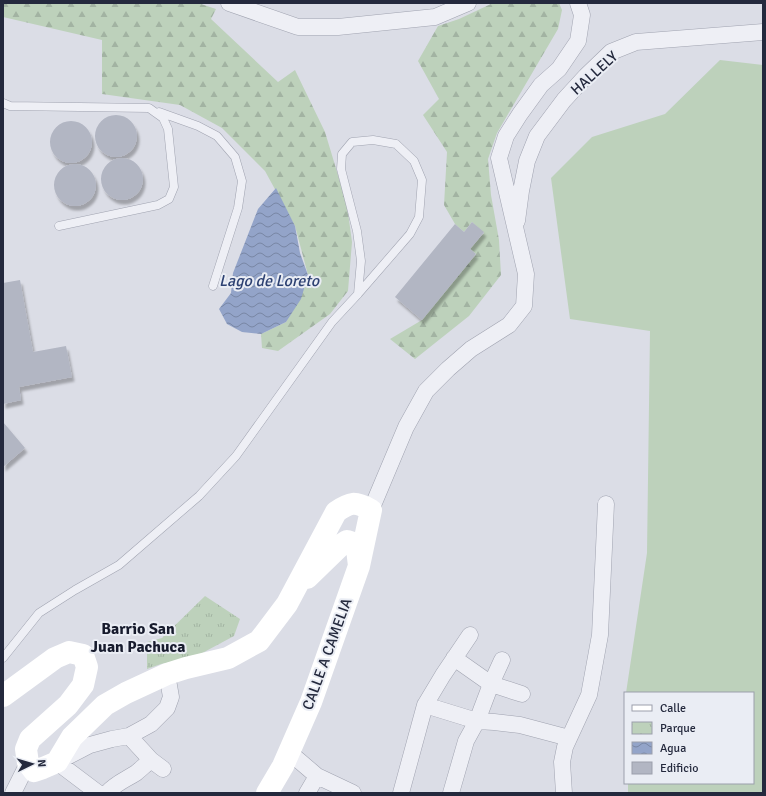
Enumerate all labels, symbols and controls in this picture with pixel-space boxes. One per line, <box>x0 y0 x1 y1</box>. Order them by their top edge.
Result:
street label: HALLELY <box>567 47 622 99</box>
water label: Lago de Loreto <box>219 271 320 291</box>
street label: CALLE A CAMELIA <box>298 596 356 712</box>
district label: Barrio San Juan Pachuca <box>91 619 185 657</box>
legend <box>624 692 754 784</box>
text: Calle <box>660 701 686 716</box>
text: Parque <box>660 721 696 736</box>
text: Agua <box>660 741 686 756</box>
north arrow <box>12 744 52 784</box>
text: N <box>35 759 48 768</box>
text: Edificio <box>660 761 698 776</box>

